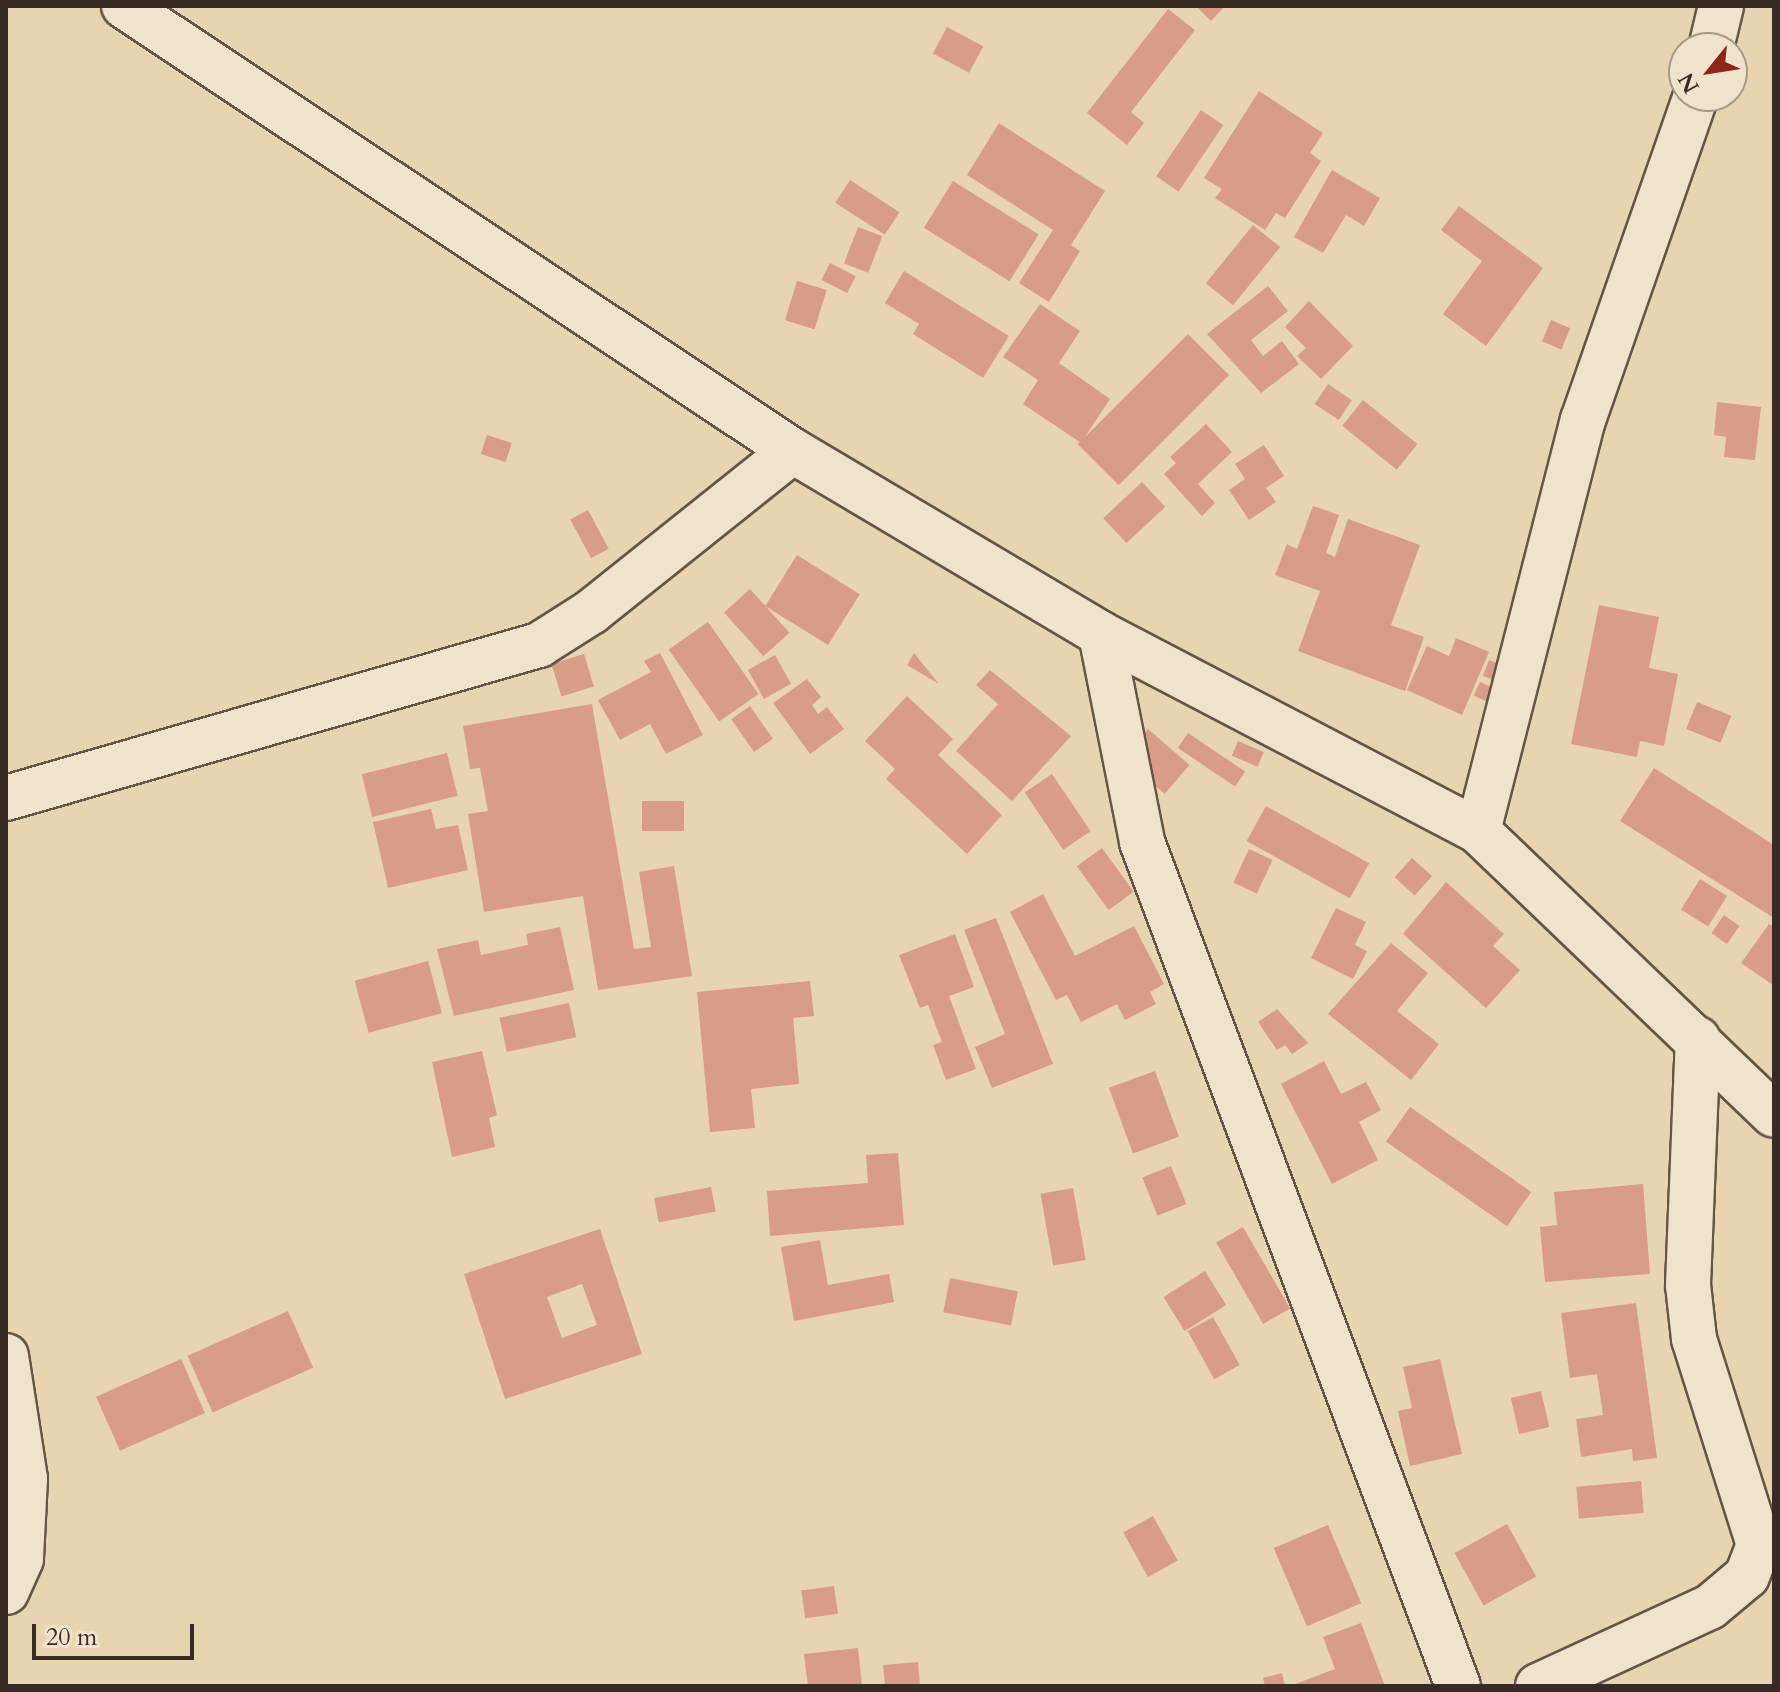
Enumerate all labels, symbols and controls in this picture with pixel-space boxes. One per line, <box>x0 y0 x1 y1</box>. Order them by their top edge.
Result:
north arrow <box>1668 32 1748 112</box>
text: N <box>1671 67 1707 99</box>
scale bar <box>36 1608 198 1658</box>
text: 20 m <box>46 1621 97 1654</box>

